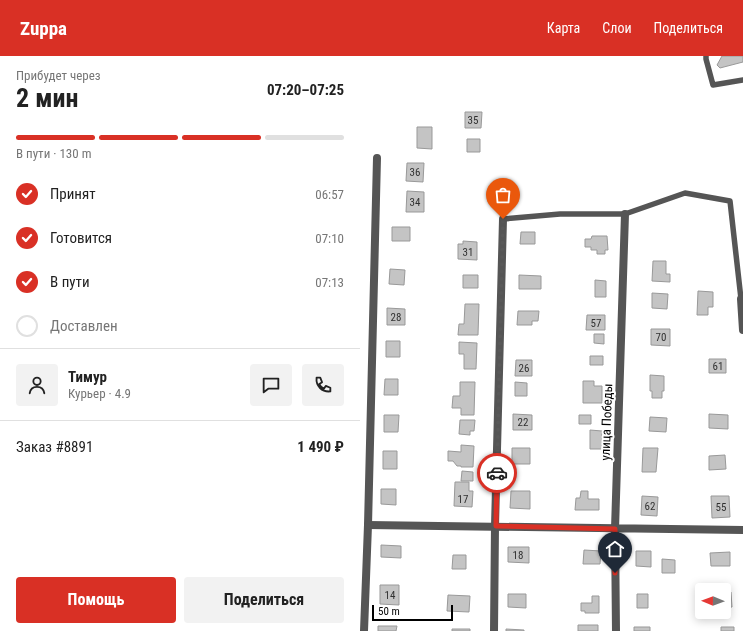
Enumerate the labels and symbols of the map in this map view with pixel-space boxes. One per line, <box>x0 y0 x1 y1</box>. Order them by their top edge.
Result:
house number: 35 <box>468 114 478 127</box>
house number: 36 <box>410 166 420 179</box>
pin <box>486 178 520 219</box>
house number: 34 <box>410 196 421 209</box>
house number: 31 <box>463 246 473 259</box>
house number: 28 <box>391 311 401 324</box>
house number: 57 <box>591 317 601 330</box>
house number: 70 <box>656 331 666 344</box>
house number: 61 <box>713 360 723 373</box>
house number: 26 <box>519 362 529 375</box>
street label: улица Победы <box>598 383 615 461</box>
house number: 22 <box>518 416 528 429</box>
courier <box>477 453 517 493</box>
house number: 17 <box>458 493 468 506</box>
house number: 62 <box>645 500 655 513</box>
house number: 55 <box>716 501 726 514</box>
pin <box>598 532 632 573</box>
house number: 18 <box>513 549 523 562</box>
north arrow <box>695 583 731 619</box>
house number: 14 <box>385 589 396 602</box>
scale bar <box>372 603 453 622</box>

